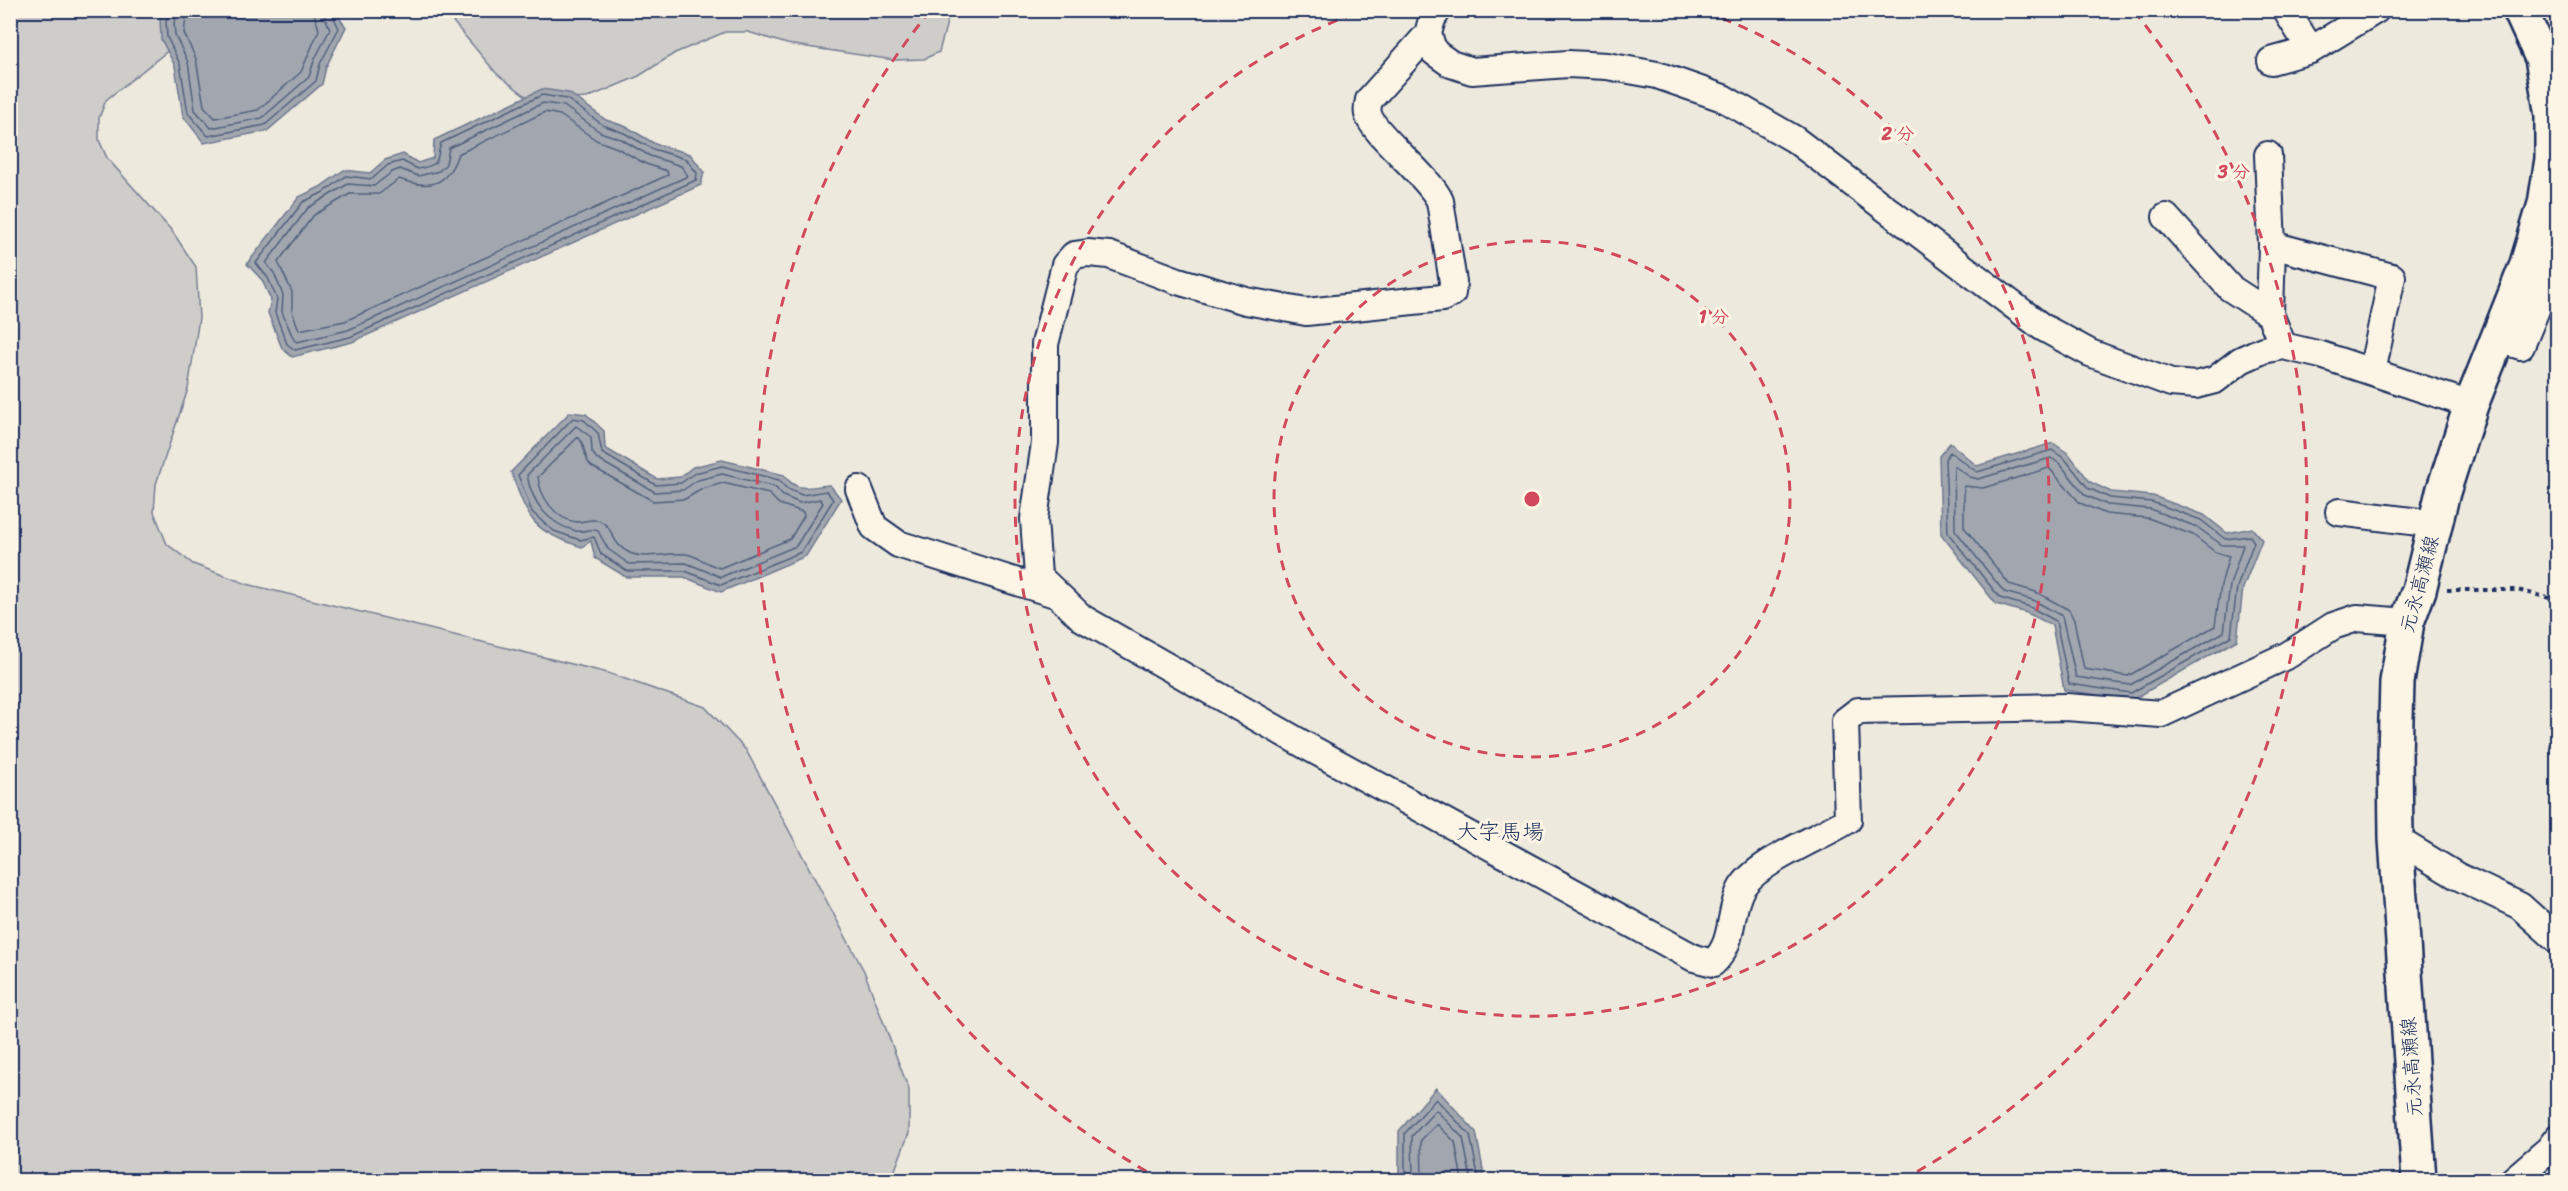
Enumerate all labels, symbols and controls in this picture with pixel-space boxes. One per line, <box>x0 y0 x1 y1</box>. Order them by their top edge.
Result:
text: 2 分 <box>1880 118 1915 150</box>
text: 3 分 <box>2217 156 2250 188</box>
text: 1 分 <box>1699 301 1729 333</box>
centre of rings <box>1522 489 1542 509</box>
street label: 元永高瀬線 <box>2390 531 2449 637</box>
district label: 大字馬場 <box>1456 812 1544 851</box>
street label: 元永高瀬線 <box>2391 1016 2432 1118</box>

